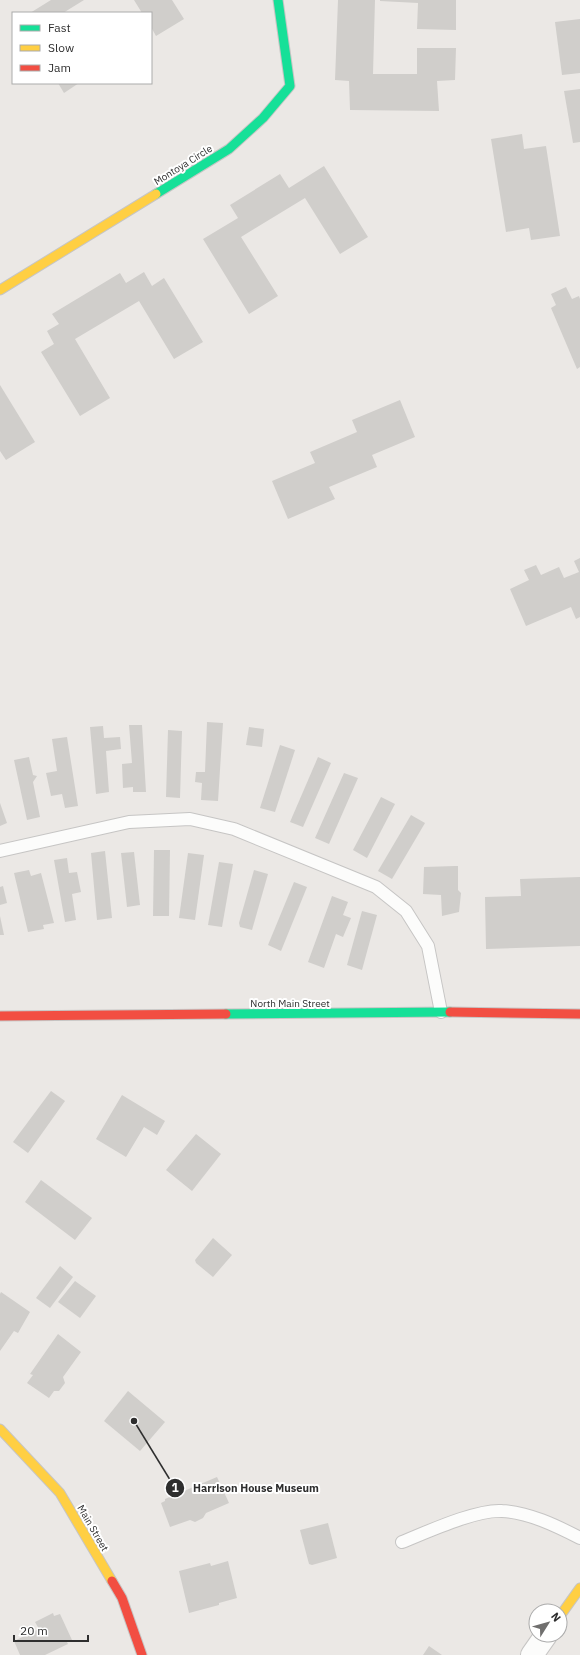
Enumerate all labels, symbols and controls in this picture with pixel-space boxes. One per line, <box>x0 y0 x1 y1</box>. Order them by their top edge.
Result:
legend <box>12 12 152 84</box>
text: Fast <box>48 20 71 35</box>
text: Slow <box>48 40 74 55</box>
text: Jam <box>48 60 71 75</box>
street label: Montoya Circle <box>151 142 215 188</box>
street label: North Main Street <box>250 997 330 1010</box>
callout: Harrison House Museum <box>165 1476 327 1499</box>
text: 1 <box>171 1480 179 1495</box>
text: Harrison House Museum <box>193 1481 319 1495</box>
street label: Main Street <box>75 1502 112 1554</box>
north arrow <box>528 1603 568 1643</box>
text: N <box>548 1610 564 1624</box>
scale bar <box>14 1617 88 1643</box>
text: 20 m <box>20 1623 48 1638</box>

